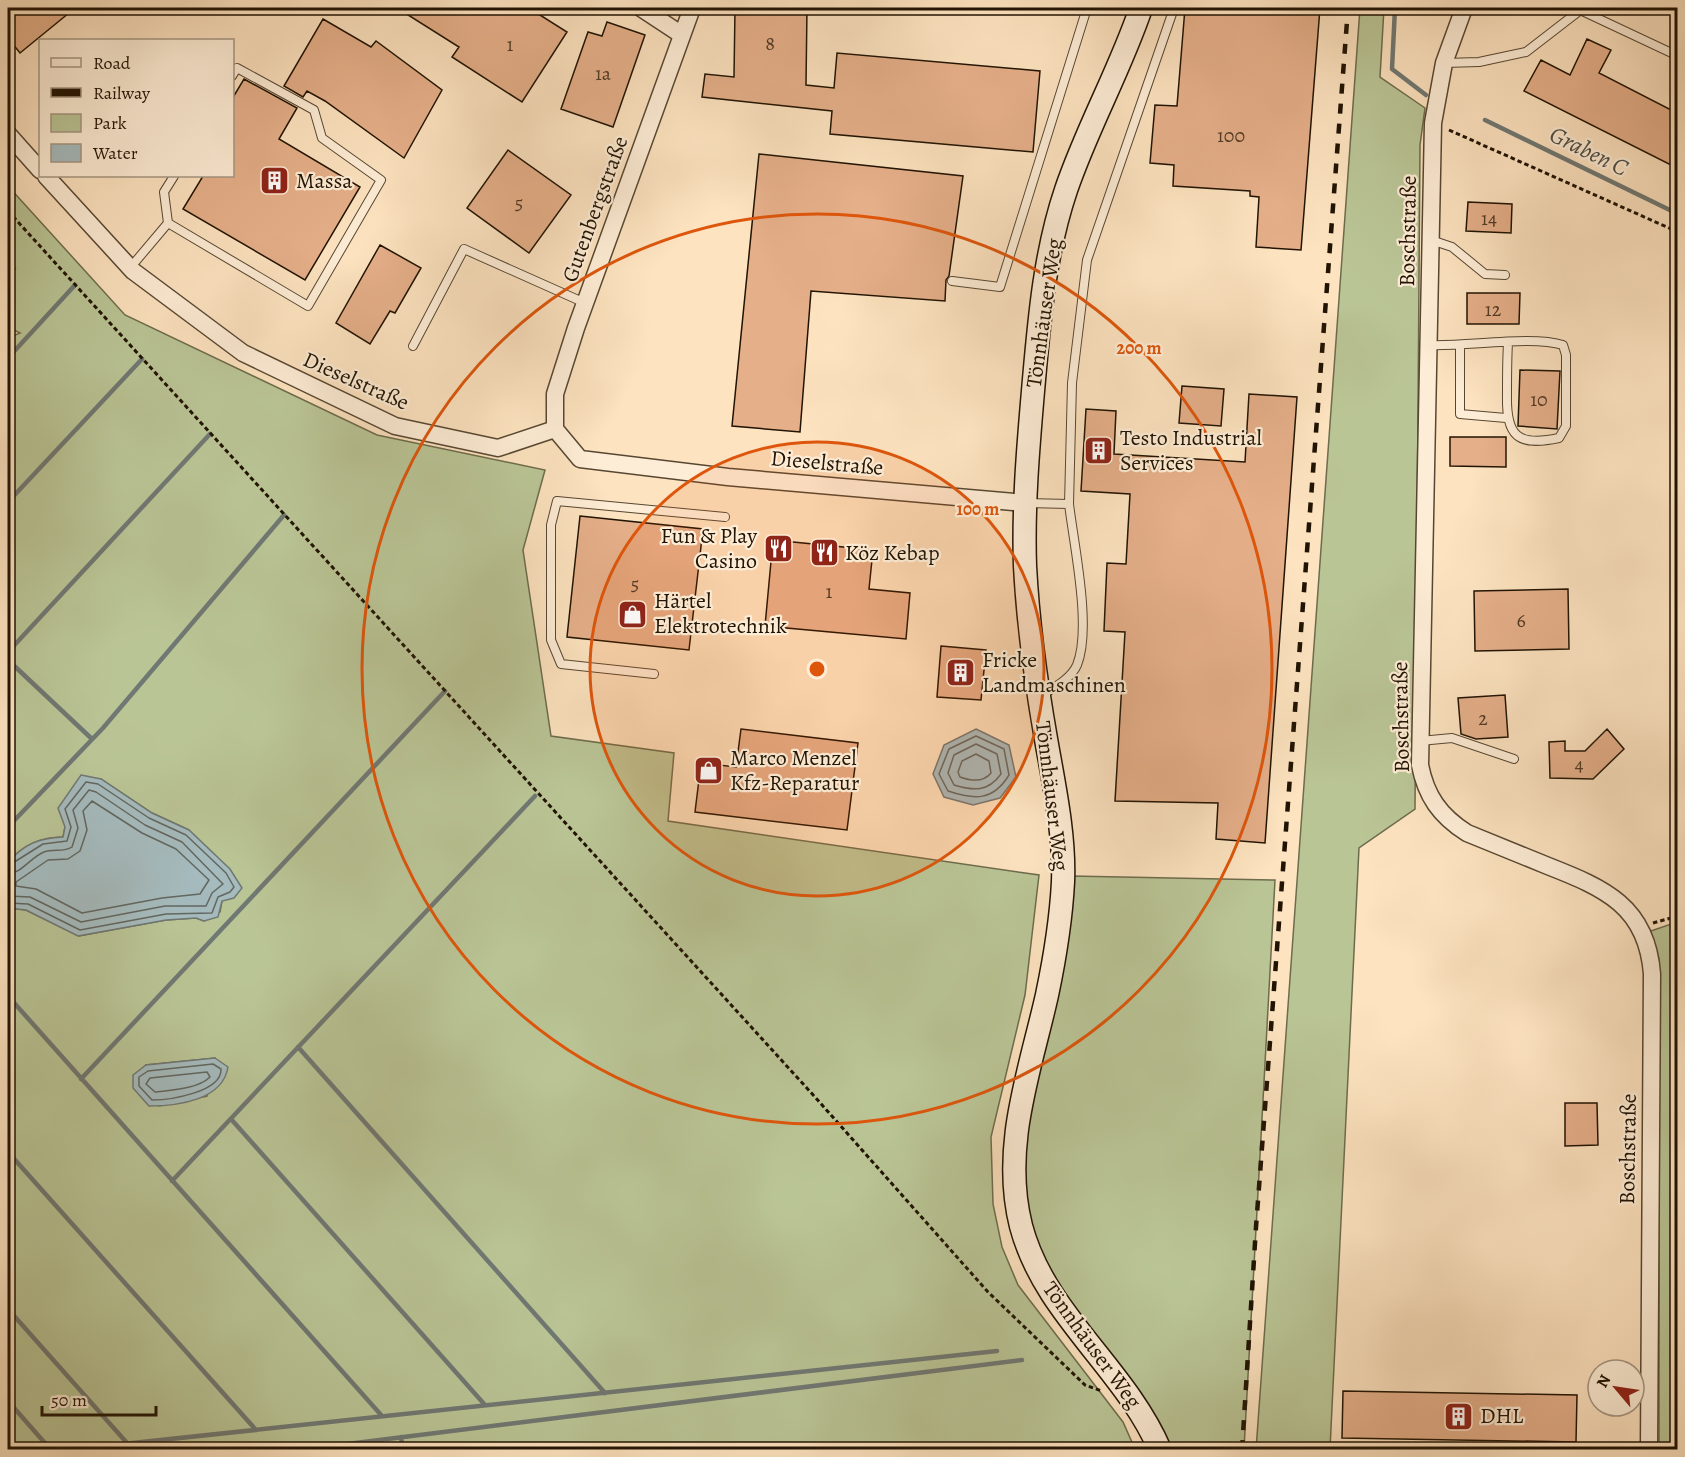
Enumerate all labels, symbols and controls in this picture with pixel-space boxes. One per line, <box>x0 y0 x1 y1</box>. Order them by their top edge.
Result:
house number: 8 <box>765 30 775 57</box>
house number: 1 <box>507 31 514 58</box>
legend <box>39 39 234 177</box>
text: Road <box>93 51 131 75</box>
house number: 1a <box>595 60 612 87</box>
text: Railway <box>93 81 151 105</box>
text: Park <box>93 111 127 135</box>
water label: Graben C <box>1544 118 1634 184</box>
house number: 100 <box>1217 122 1245 149</box>
street label: Gutenbergstraße <box>555 132 635 286</box>
text: Water <box>92 141 138 165</box>
building icon: Massa <box>259 165 291 197</box>
place label: Massa <box>296 166 353 196</box>
street label: Boschstraße <box>1392 175 1424 287</box>
house number: 5 <box>515 189 523 216</box>
house number: 14 <box>1481 205 1497 232</box>
street label: Tönnhäuser Weg <box>1019 236 1069 390</box>
house number: 12 <box>1485 296 1502 323</box>
text: 200 m <box>1116 336 1162 360</box>
street label: Dieselstraße <box>298 344 414 418</box>
house number: 10 <box>1530 386 1548 413</box>
place label: Testo Industrial Services <box>1120 423 1262 478</box>
building icon: Testo Industrial Services <box>1083 435 1115 467</box>
street label: Dieselstraße <box>769 443 885 483</box>
text: 100 m <box>957 497 999 521</box>
place label: Fun & Play Casino <box>661 521 757 576</box>
restaurant icon: Fun & Play Casino <box>762 533 794 565</box>
restaurant icon: Köz Kebap <box>808 537 840 569</box>
place label: Köz Kebap <box>845 538 940 568</box>
house number: 5 <box>631 570 639 597</box>
house number: 1 <box>826 578 833 605</box>
place label: Härtel Elektrotechnik <box>654 586 787 641</box>
shop icon: Härtel Elektrotechnik <box>617 598 649 630</box>
house number: 6 <box>1516 607 1526 634</box>
place label: Fricke Landmaschinen <box>982 645 1126 700</box>
building icon: Fricke Landmaschinen <box>945 657 977 689</box>
centre of rings <box>807 659 827 679</box>
street label: Boschstraße <box>1385 661 1417 773</box>
house number: 2 <box>1478 705 1488 732</box>
street label: Tönnhäuser Weg <box>1028 719 1076 873</box>
place label: Marco Menzel Kfz-Reparatur <box>730 743 859 798</box>
house number: 4 <box>1574 751 1584 778</box>
shop icon: Marco Menzel Kfz-Reparatur <box>693 755 725 787</box>
street label: Boschstraße <box>1612 1093 1644 1205</box>
street label: Tönnhäuser Weg <box>1036 1275 1148 1415</box>
north arrow <box>1586 1358 1646 1418</box>
text: N <box>1591 1370 1616 1392</box>
scale bar <box>42 1379 156 1417</box>
text: 50 m <box>51 1388 87 1412</box>
building icon: DHL <box>1443 1400 1475 1432</box>
place label: DHL <box>1480 1401 1524 1431</box>

